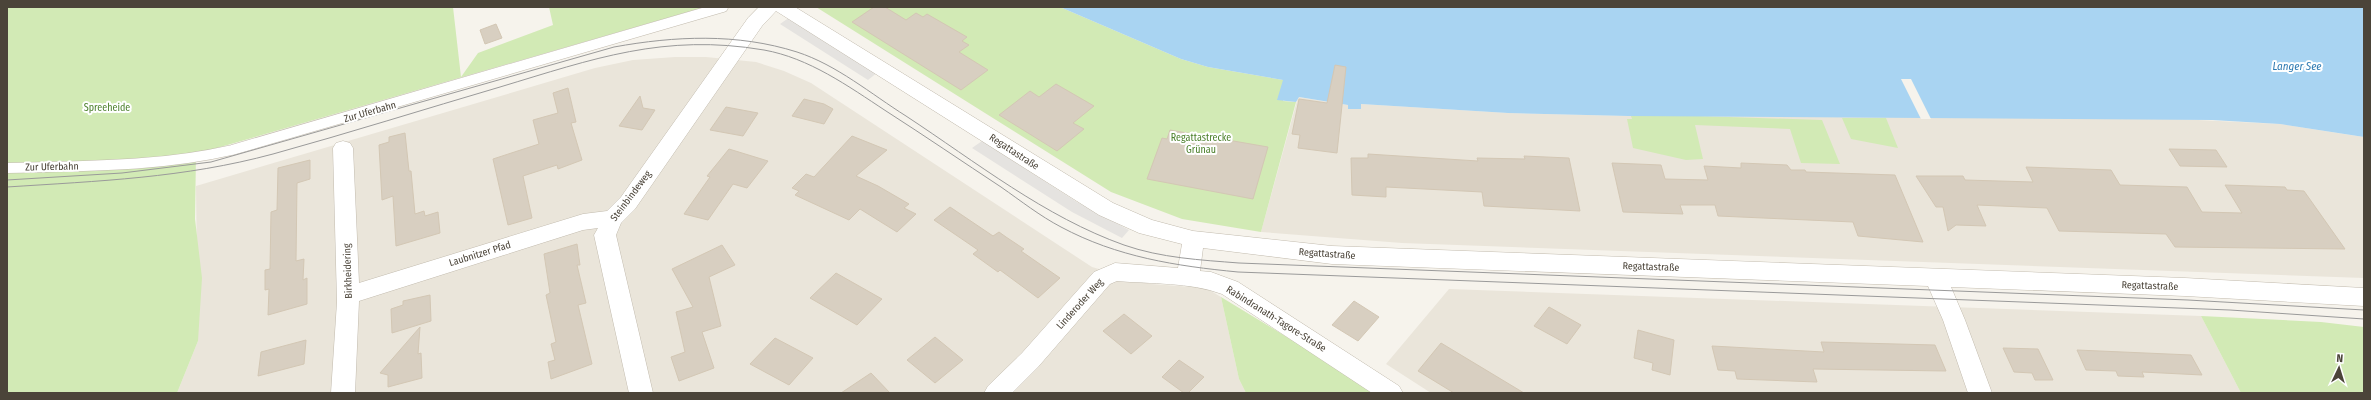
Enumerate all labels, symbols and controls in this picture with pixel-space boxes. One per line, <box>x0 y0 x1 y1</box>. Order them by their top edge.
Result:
water label: Langer See <box>2272 60 2322 73</box>
street label: Zur Uferbahn <box>343 99 397 125</box>
park label: Spreeheide <box>84 102 130 114</box>
street label: Regattastraße <box>987 131 1041 173</box>
park label: Regattastrecke Grünau <box>1171 132 1231 156</box>
street label: Zur Uferbahn <box>25 161 79 173</box>
street label: Steinbindeweg <box>608 168 654 224</box>
street label: Laubnitzer Pfad <box>448 239 512 269</box>
street label: Birkheidering <box>341 243 355 299</box>
street label: Regattastraße <box>1298 246 1356 262</box>
street label: Regattastraße <box>1622 260 1680 274</box>
street label: Linderoder Weg <box>1054 276 1106 332</box>
street label: Regattastraße <box>2121 279 2179 293</box>
street label: Rabindranath-Tagore-Straße <box>1224 283 1328 355</box>
north arrow <box>2319 348 2359 388</box>
text: N <box>2336 352 2343 365</box>

